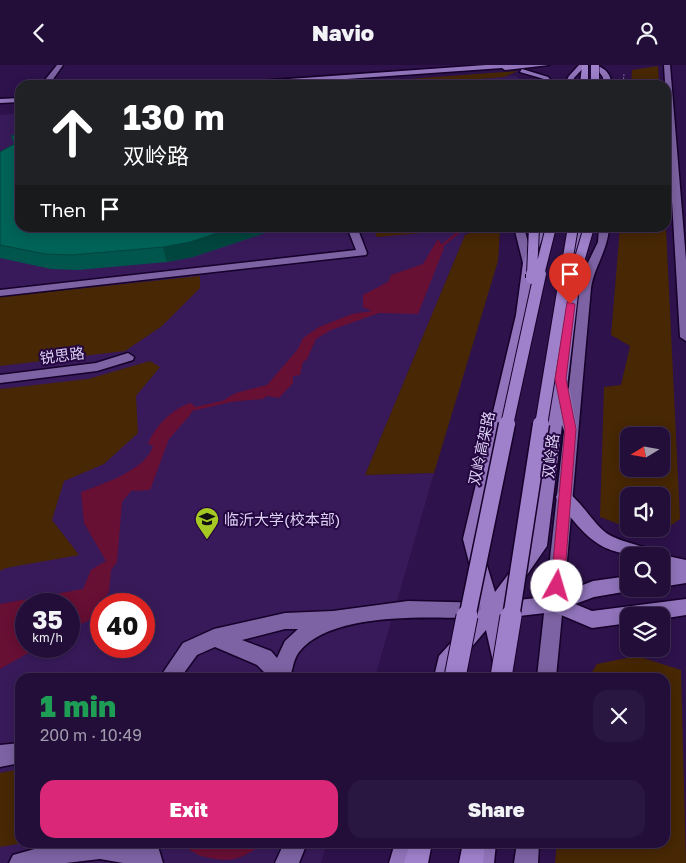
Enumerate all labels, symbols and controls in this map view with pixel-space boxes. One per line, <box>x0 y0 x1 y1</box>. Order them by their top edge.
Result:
icon: back <box>25 19 53 47</box>
text: Navio <box>312 19 374 46</box>
icon: person <box>633 19 661 47</box>
text: 130 m <box>123 96 225 138</box>
icon: ahead <box>40 100 105 165</box>
text: 双岭路 <box>123 142 189 169</box>
icon: arrive <box>96 195 124 223</box>
text: Then <box>40 198 86 221</box>
pin <box>549 253 591 304</box>
icon: arrive <box>556 260 584 288</box>
street label: 锐思路 <box>39 343 85 367</box>
street label: 双岭高架路 <box>464 409 498 487</box>
north arrow <box>620 427 670 477</box>
map controls <box>620 427 670 657</box>
street label: 双岭路 <box>538 433 562 479</box>
button: sound <box>620 487 670 537</box>
school or university icon: 临沂大学(校本部) <box>194 506 220 540</box>
place label: 临沂大学(校本部) <box>224 510 340 528</box>
button: search <box>620 547 670 597</box>
position arrow <box>530 559 582 611</box>
speed limit sign: 40 <box>90 593 155 658</box>
text: 35 <box>32 604 63 635</box>
button: layers <box>620 607 670 657</box>
text: km/h <box>32 630 63 645</box>
text: 1 min <box>40 688 116 724</box>
button: close <box>593 690 645 742</box>
text: 200 m · 10:49 <box>40 725 142 745</box>
button: Exit <box>40 780 338 838</box>
button: Share <box>348 780 645 838</box>

